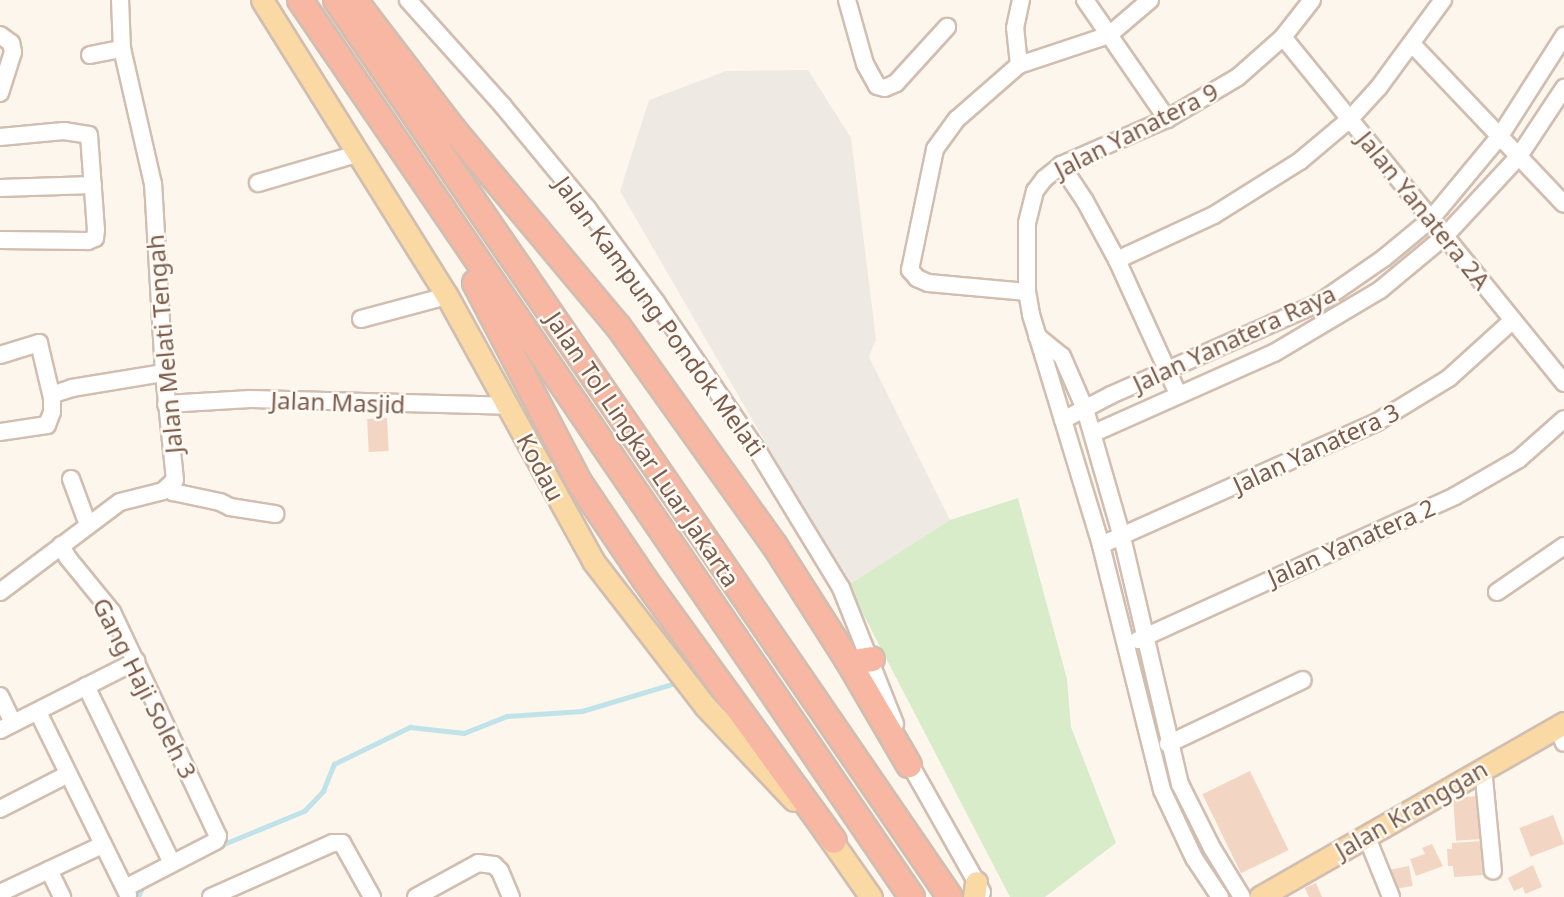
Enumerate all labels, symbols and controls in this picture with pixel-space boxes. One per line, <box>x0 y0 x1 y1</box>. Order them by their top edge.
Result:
street label: Jalan Yanatera 9 <box>1049 76 1223 184</box>
street label: Jalan Yanatera 2A <box>1351 125 1497 295</box>
street label: Jalan Kampung Pondok Melati <box>549 170 771 462</box>
street label: Jalan Melati Tengah <box>140 233 188 455</box>
street label: Jalan Yanatera Raya <box>1128 278 1340 398</box>
street label: Jalan Tol Lingkar Luar Jakarta <box>540 306 746 592</box>
street label: Jalan Masjid <box>270 385 406 419</box>
street label: Jalan Yanatera 3 <box>1228 397 1404 499</box>
street label: Kodau <box>511 428 571 506</box>
street label: Jalan Yanatera 2 <box>1263 492 1439 592</box>
street label: Gang Haji Soleh 3 <box>87 593 203 783</box>
street label: Jalan Kranggan <box>1330 754 1492 864</box>

